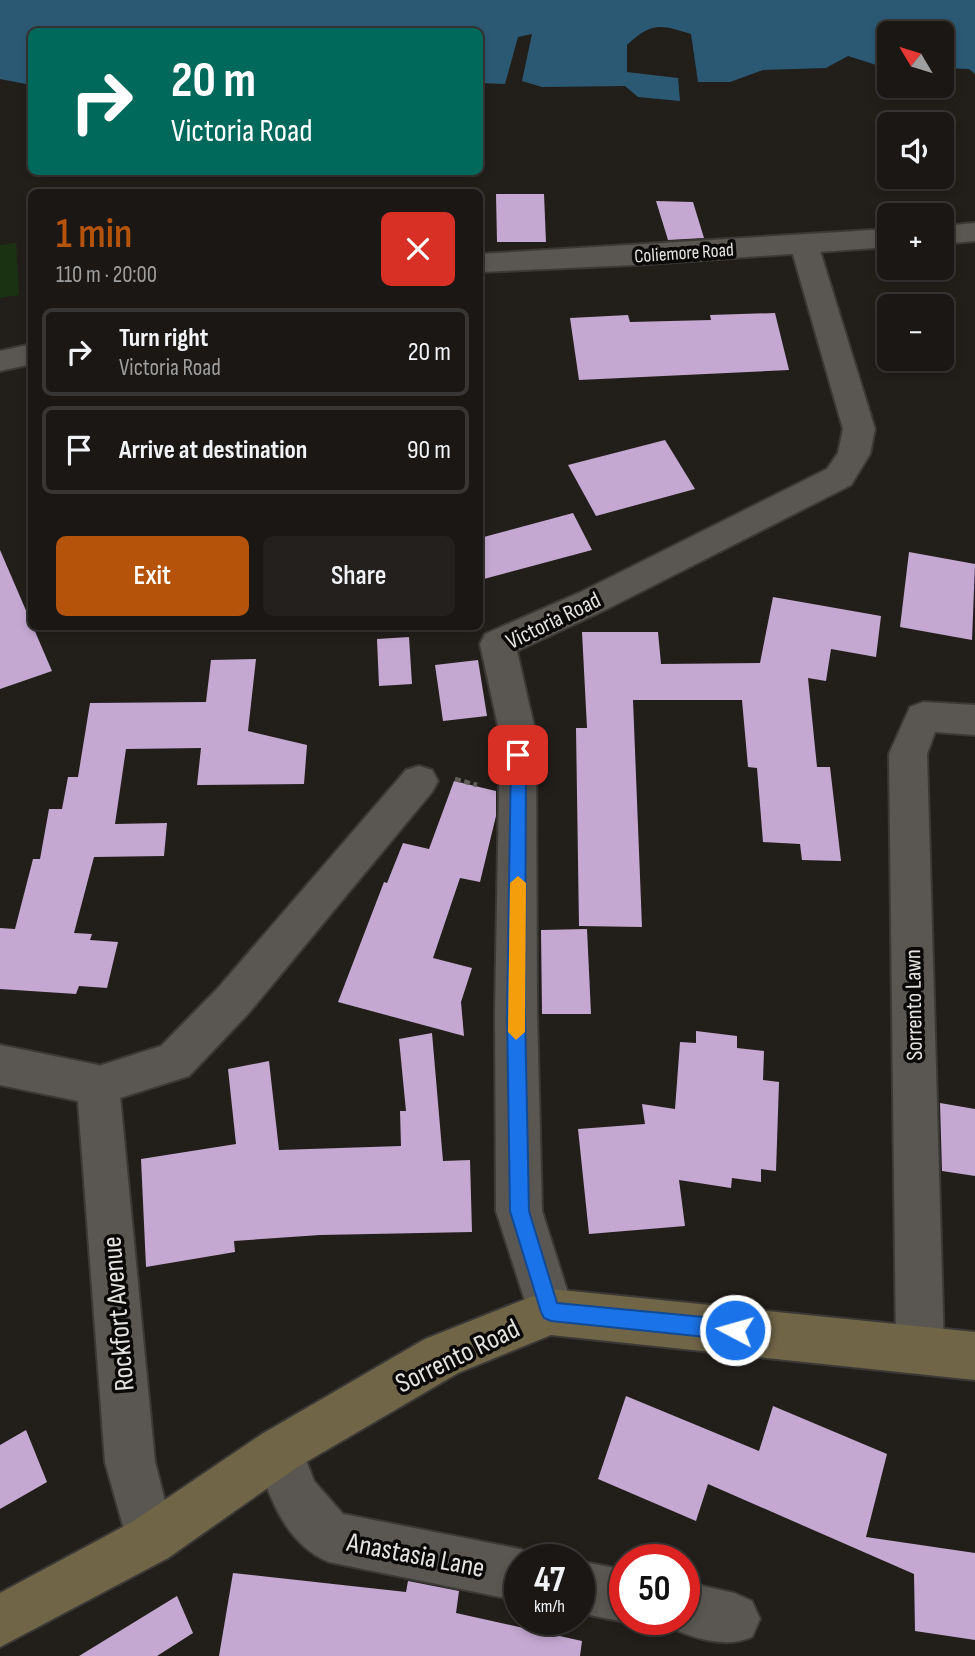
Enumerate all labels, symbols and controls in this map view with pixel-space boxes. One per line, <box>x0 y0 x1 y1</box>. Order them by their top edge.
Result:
north arrow <box>877 21 954 98</box>
map controls <box>877 21 954 371</box>
text: 20 m <box>171 52 256 111</box>
icon: right <box>56 56 147 147</box>
text: Victoria Road <box>171 112 313 151</box>
button: sound <box>877 112 954 189</box>
button: + <box>877 203 954 280</box>
text: 1 min <box>56 209 132 260</box>
button: close <box>381 212 455 286</box>
street label: Coliemore Road <box>634 239 735 268</box>
text: 110 m · 20:00 <box>56 261 157 289</box>
button: − <box>877 294 954 371</box>
text: Turn right <box>119 323 208 354</box>
icon: right <box>60 333 98 371</box>
text: 20 m <box>408 337 451 368</box>
text: Victoria Road <box>119 354 221 382</box>
icon: arrive <box>60 431 98 469</box>
text: Arrive at destination <box>119 435 307 466</box>
text: 90 m <box>407 435 451 466</box>
button: Exit <box>56 536 249 616</box>
button: Share <box>263 536 455 616</box>
street label: Victoria Road <box>502 586 605 656</box>
pin <box>488 725 548 785</box>
icon: arrive <box>499 736 537 774</box>
street label: Sorrento Lawn <box>899 949 929 1061</box>
street label: Rockfort Avenue <box>95 1235 142 1393</box>
position arrow <box>698 1293 772 1367</box>
street label: Sorrento Road <box>390 1312 525 1400</box>
street label: Anastasia Lane <box>343 1526 487 1585</box>
speed limit sign: 50 <box>609 1544 700 1635</box>
text: 47 <box>534 1559 565 1602</box>
text: km/h <box>534 1596 565 1617</box>

